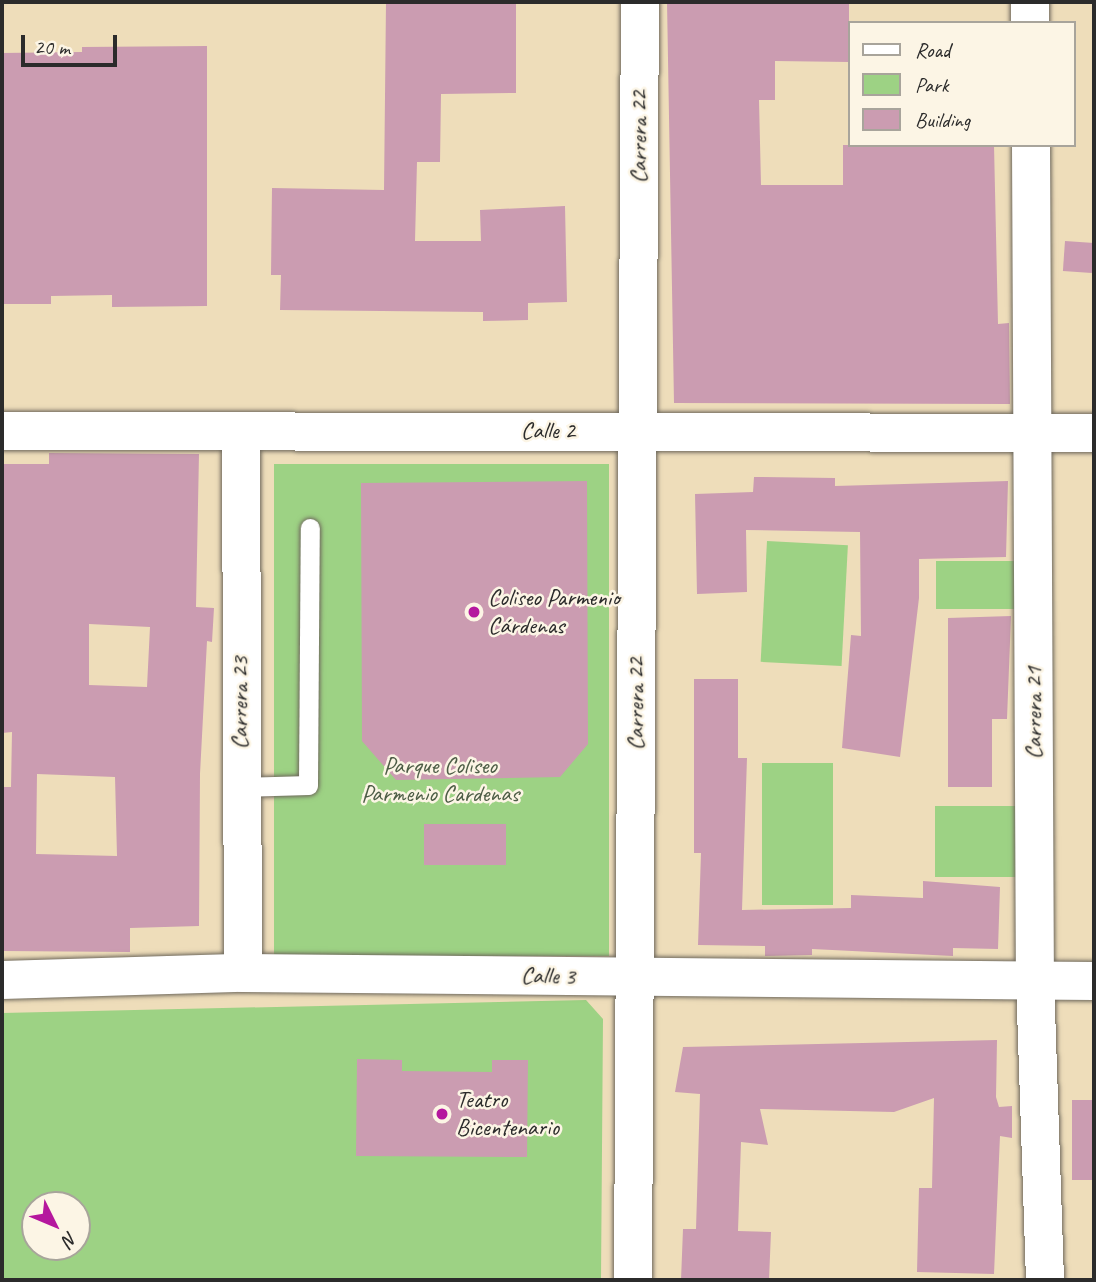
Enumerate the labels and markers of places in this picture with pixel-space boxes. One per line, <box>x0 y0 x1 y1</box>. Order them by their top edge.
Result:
place label: Coliseo Parmenio Cárdenas <box>488 584 622 640</box>
marker: Coliseo Parmenio Cárdenas <box>466 604 482 620</box>
place label: Teatro Bicentenario <box>456 1086 559 1142</box>
marker: Teatro Bicentenario <box>434 1106 450 1122</box>

